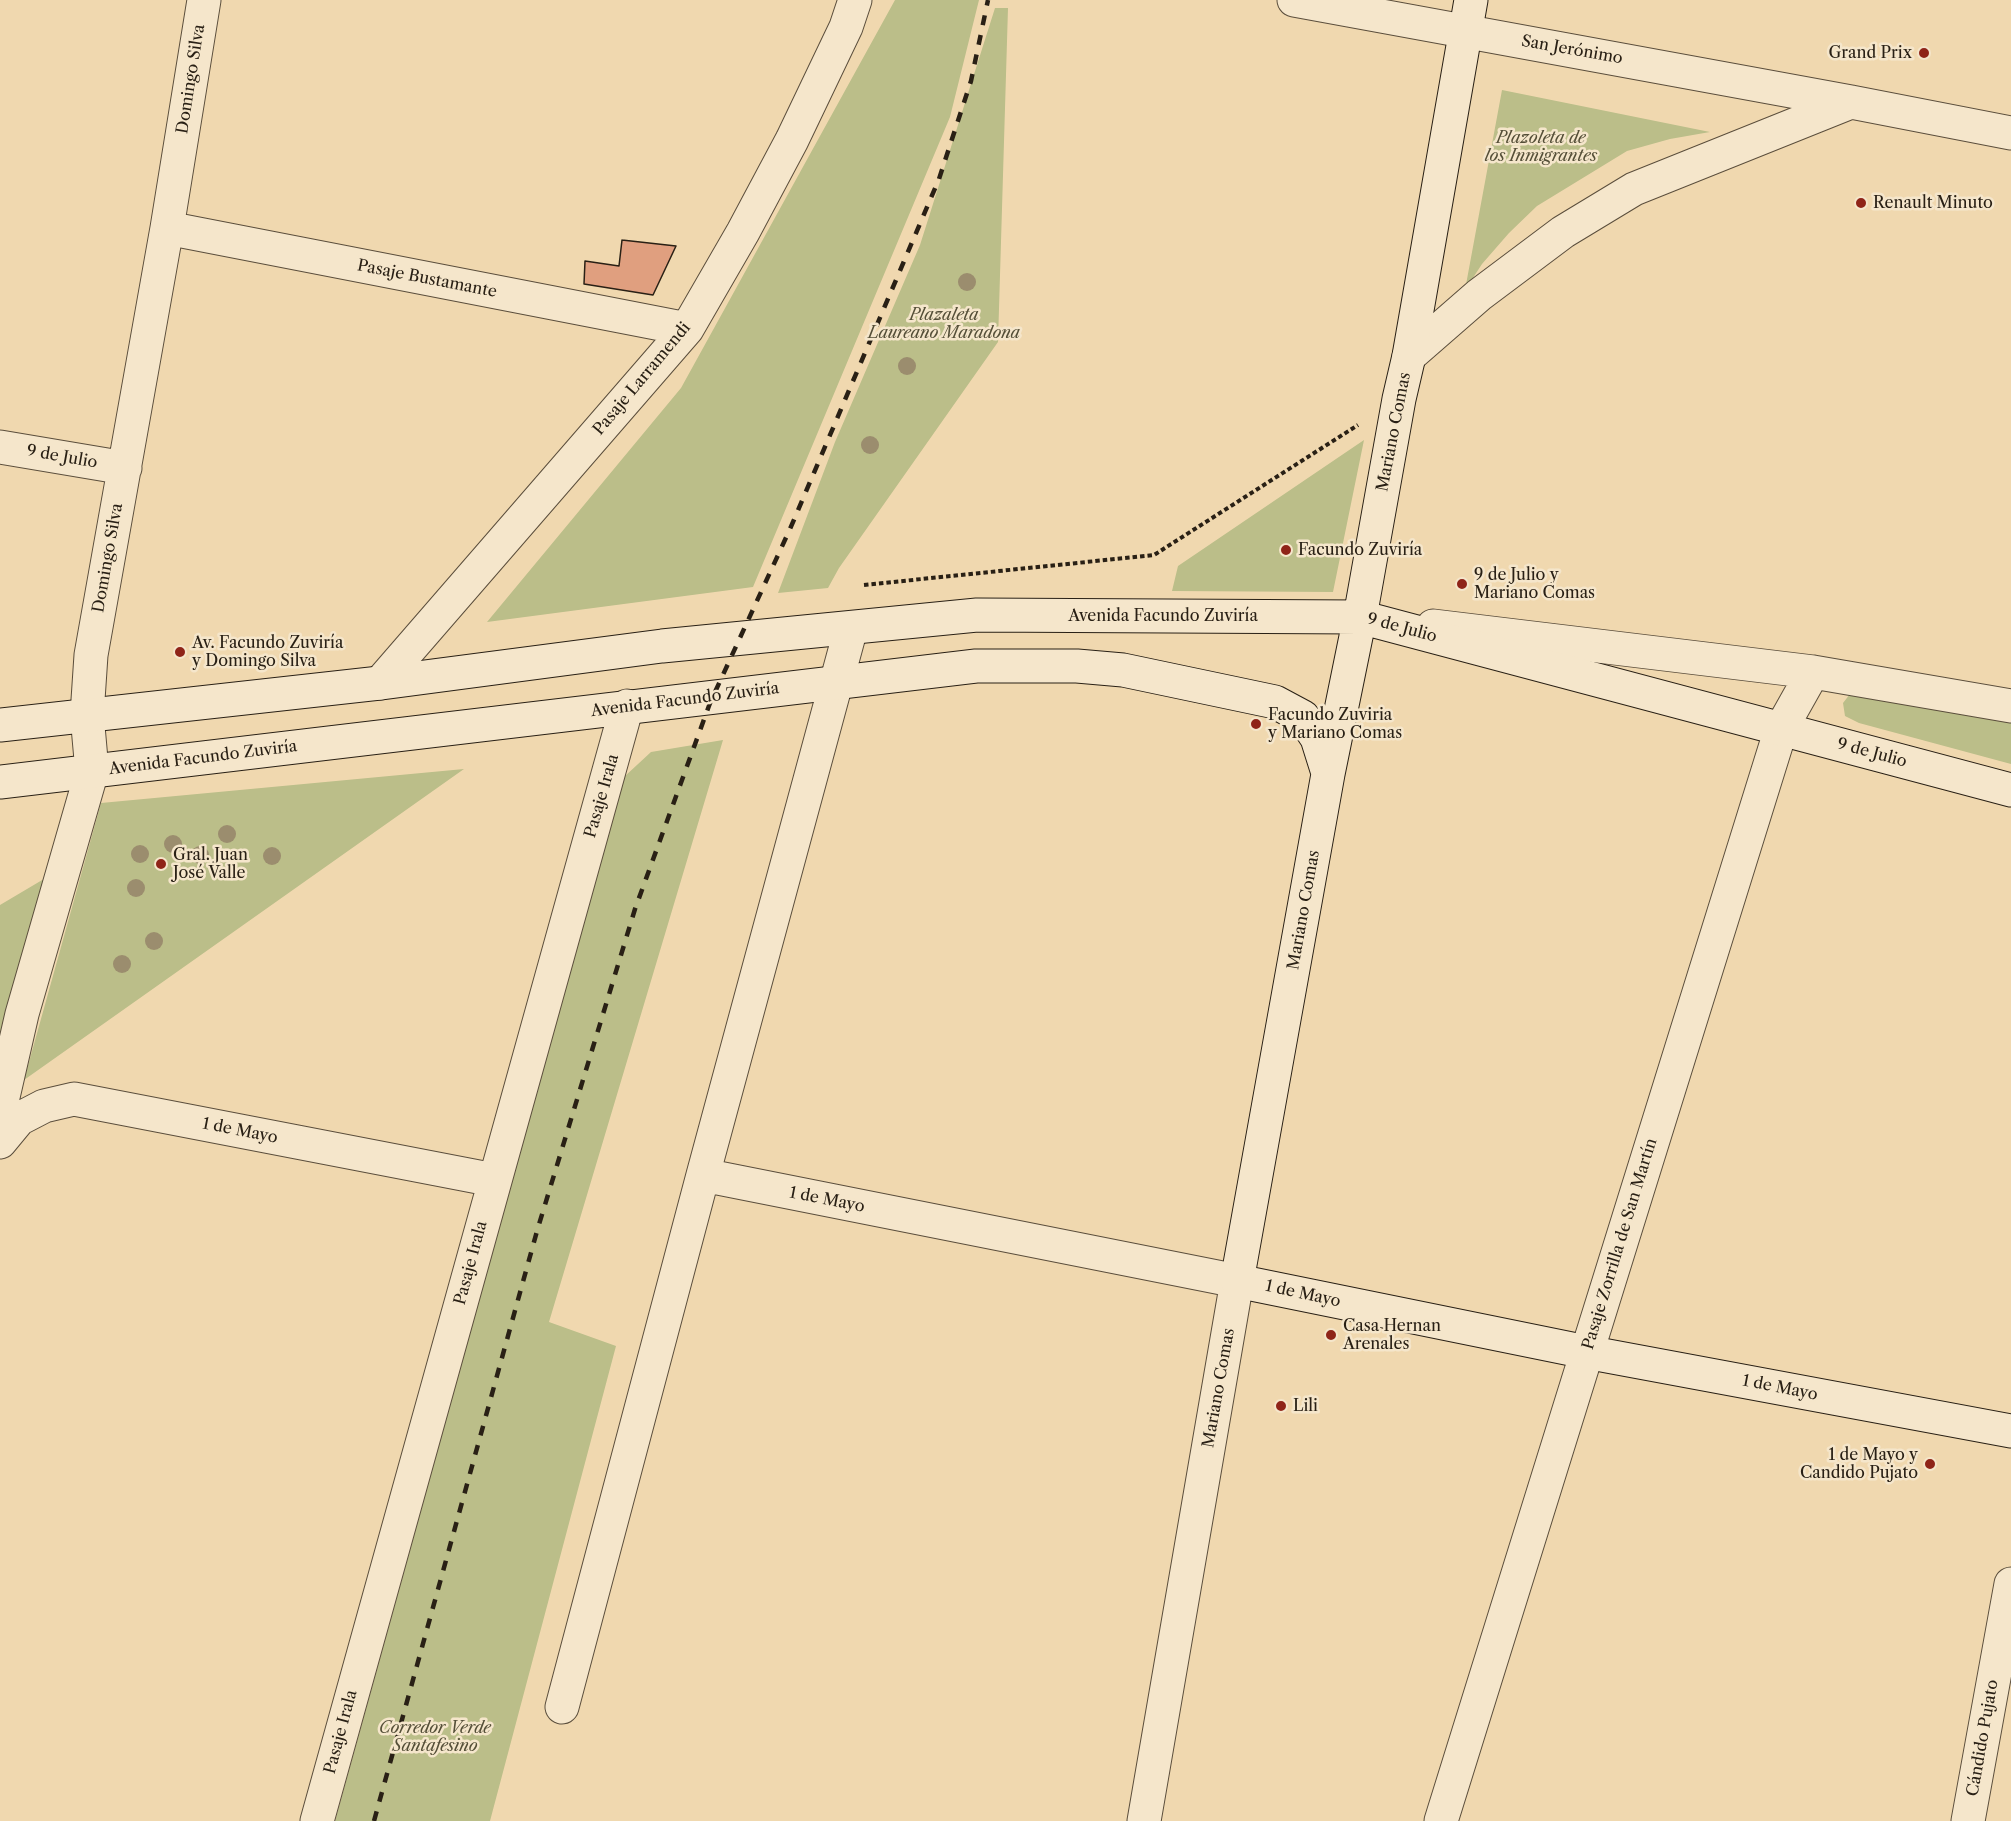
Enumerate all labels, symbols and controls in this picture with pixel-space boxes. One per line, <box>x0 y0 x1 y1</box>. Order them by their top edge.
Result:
street label: Domingo Silva <box>173 23 209 135</box>
street label: San Jerónimo <box>1520 32 1624 68</box>
place label: Grand Prix <box>1828 43 1912 63</box>
marker: Grand Prix <box>1917 46 1931 60</box>
park label: Plazoleta de los Inmigrantes <box>1485 128 1597 166</box>
place label: Renault Minuto <box>1873 193 1993 213</box>
marker: Renault Minuto <box>1854 196 1868 210</box>
street label: Pasaje Bustamante <box>356 256 498 302</box>
park label: Plazaleta Laureano Maradona <box>868 305 1020 343</box>
street label: Pasaje Larramendi <box>589 319 695 439</box>
street label: Mariano Comas <box>1373 371 1415 493</box>
street label: 9 de Julio <box>25 441 99 473</box>
street label: Domingo Silva <box>89 502 127 614</box>
place label: Facundo Zuviría <box>1298 540 1422 560</box>
marker: Facundo Zuviría <box>1279 543 1293 557</box>
place label: 9 de Julio y Mariano Comas <box>1474 565 1595 603</box>
marker: 9 de Julio y Mariano Comas <box>1455 577 1469 591</box>
street label: Avenida Facundo Zuviría <box>1068 606 1258 626</box>
street label: 9 de Julio <box>1365 609 1439 647</box>
place label: Av. Facundo Zuviría y Domingo Silva <box>192 633 343 671</box>
marker: Av. Facundo Zuviría y Domingo Silva <box>173 645 187 659</box>
street label: Avenida Facundo Zuviría <box>590 679 780 721</box>
place label: Facundo Zuviria y Mariano Comas <box>1268 705 1402 743</box>
marker: Facundo Zuviria y Mariano Comas <box>1249 717 1263 731</box>
street label: 9 de Julio <box>1835 734 1909 772</box>
street label: Avenida Facundo Zuviría <box>108 737 298 779</box>
street label: Pasaje Irala <box>581 752 623 840</box>
place label: Gral. Juan José Valle <box>173 845 248 883</box>
street label: Mariano Comas <box>1284 849 1324 971</box>
marker: Gral. Juan José Valle <box>154 857 168 871</box>
street label: 1 de Mayo <box>201 1114 279 1148</box>
street label: Pasaje Zorrilla de San Martín <box>1579 1136 1661 1352</box>
street label: 1 de Mayo <box>788 1183 866 1217</box>
street label: Pasaje Irala <box>451 1219 491 1307</box>
street label: 1 de Mayo <box>1264 1277 1342 1311</box>
place label: Casa Hernan Arenales <box>1343 1316 1441 1354</box>
street label: Mariano Comas <box>1199 1327 1239 1449</box>
marker: Casa Hernan Arenales <box>1324 1328 1338 1342</box>
street label: 1 de Mayo <box>1741 1371 1819 1405</box>
place label: Lili <box>1293 1396 1318 1416</box>
marker: Lili <box>1274 1399 1288 1413</box>
place label: 1 de Mayo y Candido Pujato <box>1800 1445 1918 1483</box>
marker: 1 de Mayo y Candido Pujato <box>1923 1457 1937 1471</box>
street label: Cándido Pujato <box>1963 1678 2003 1798</box>
street label: Pasaje Irala <box>321 1688 361 1776</box>
park label: Corredor Verde Santafesino <box>379 1718 491 1756</box>

